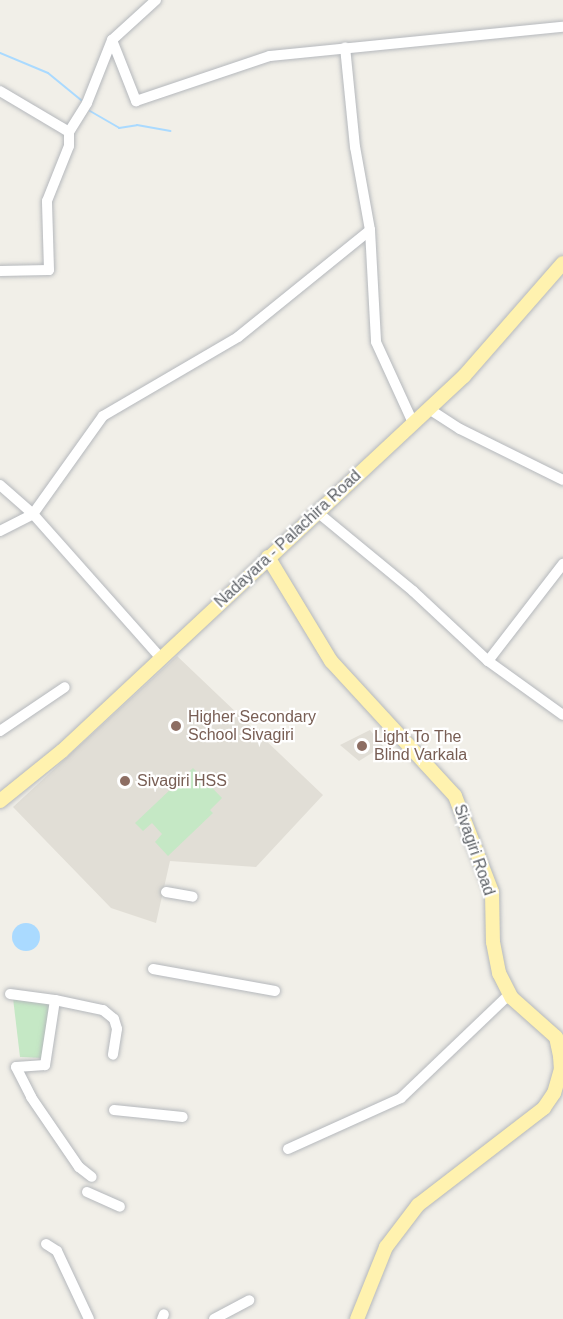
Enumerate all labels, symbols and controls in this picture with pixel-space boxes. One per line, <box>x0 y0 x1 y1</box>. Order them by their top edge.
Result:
street label: Nadayara - Palachira Road <box>211 466 365 612</box>
place label: Higher Secondary School Sivagiri <box>188 707 316 745</box>
marker: Higher Secondary School Sivagiri <box>169 719 183 733</box>
place label: Light To The Blind Varkala <box>374 727 467 765</box>
marker: Light To The Blind Varkala <box>355 739 369 753</box>
place label: Sivagiri HSS <box>137 771 227 791</box>
marker: Sivagiri HSS <box>118 774 132 788</box>
street label: Sivagiri Road <box>449 802 499 898</box>

